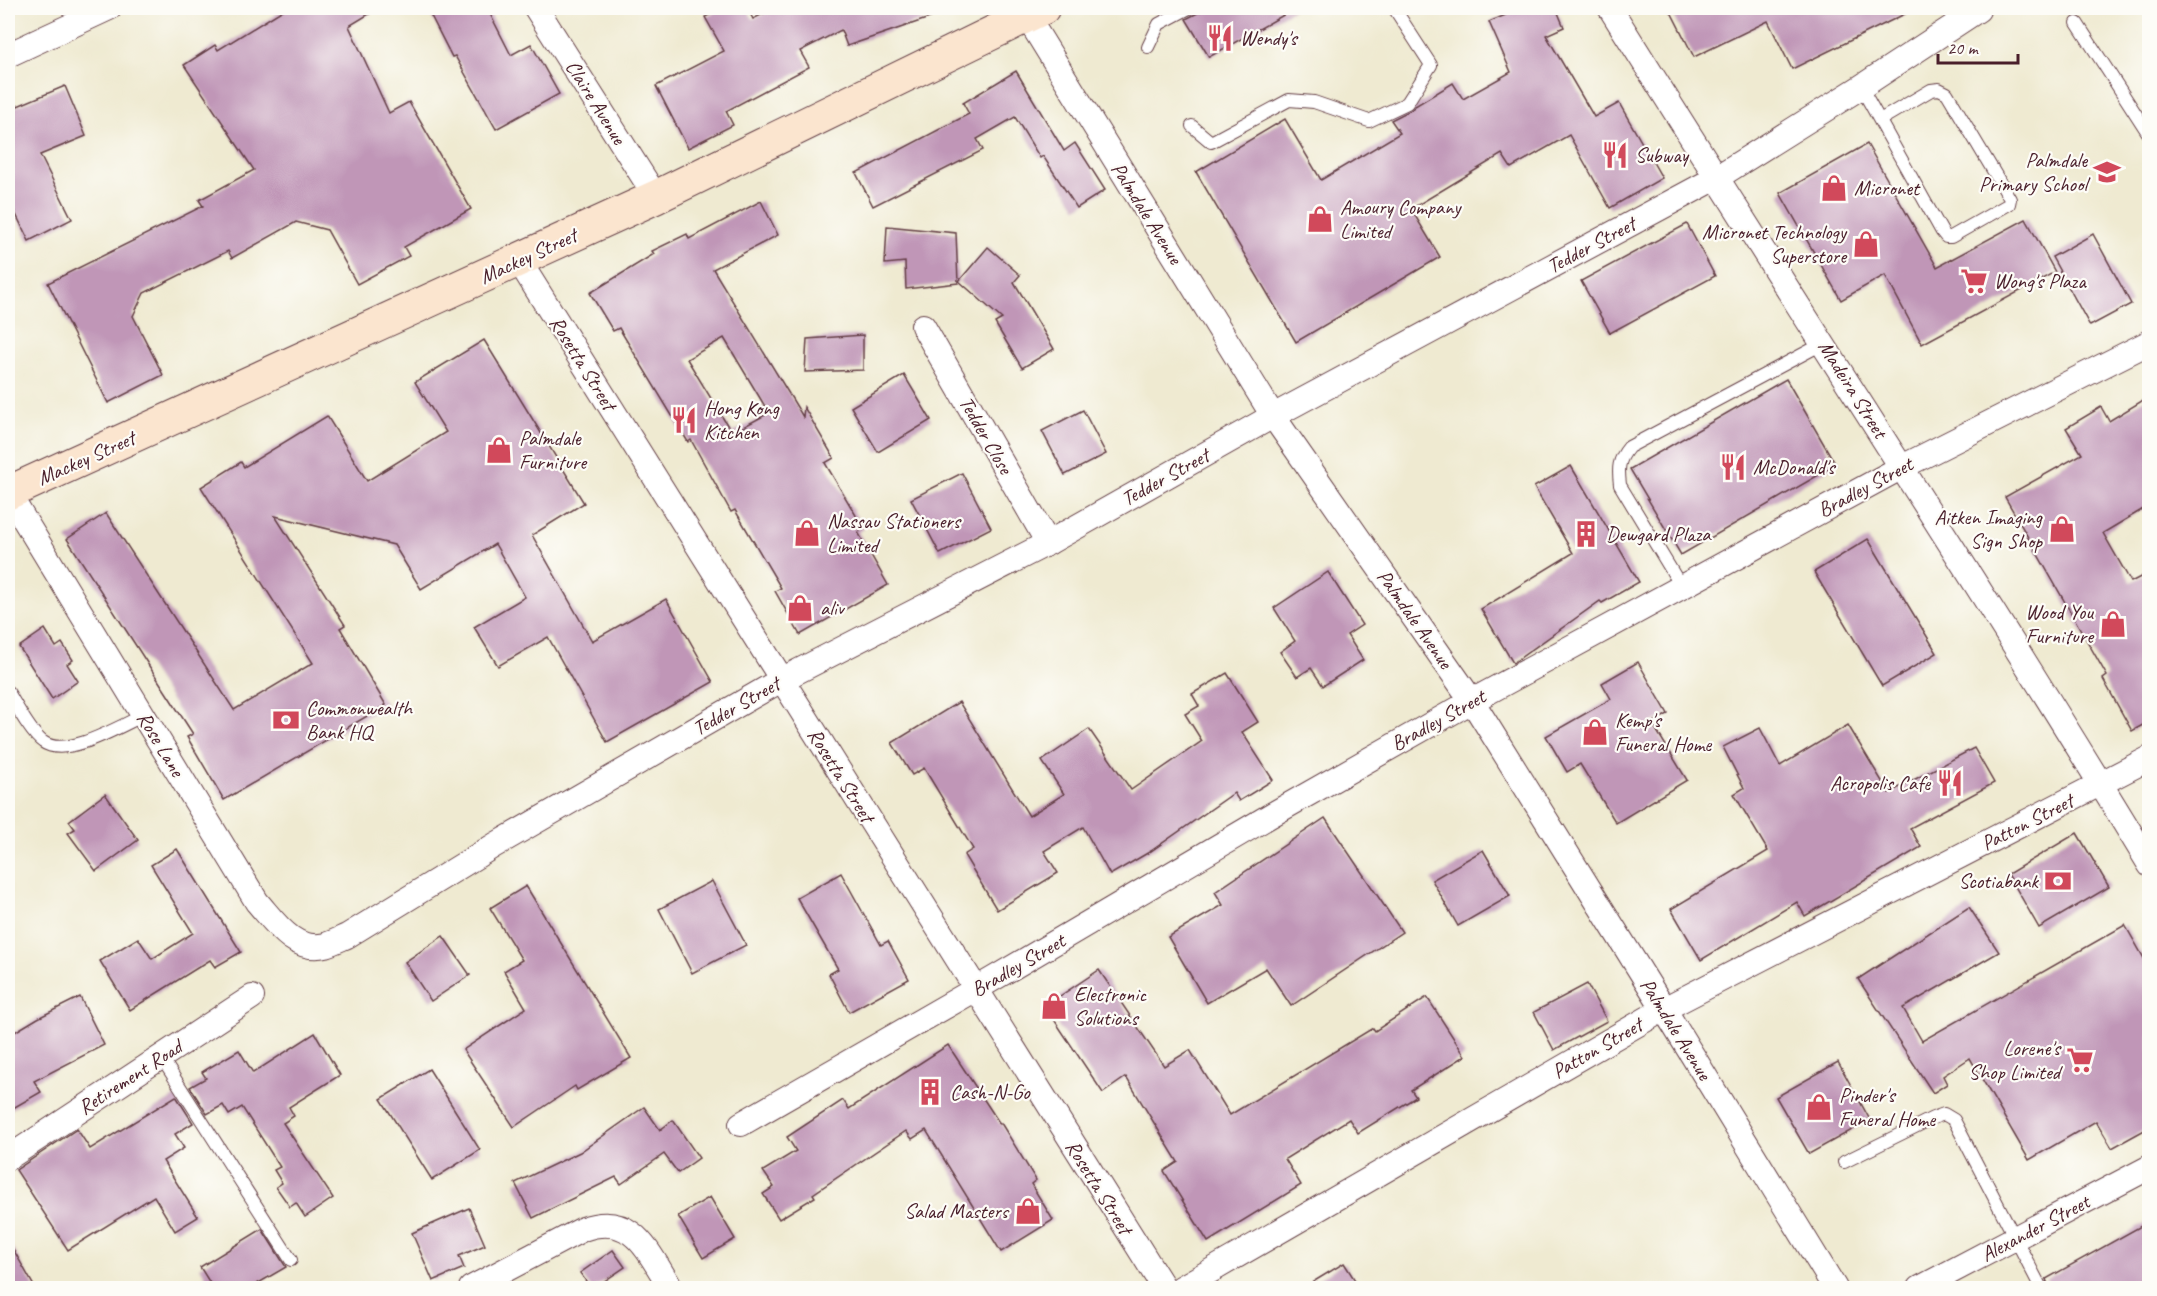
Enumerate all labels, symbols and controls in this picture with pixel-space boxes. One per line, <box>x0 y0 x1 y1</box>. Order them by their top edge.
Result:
restaurant icon: Wendy's <box>1205 23 1235 53</box>
place label: Wendy's <box>1240 25 1298 51</box>
scale bar <box>1938 27 2018 65</box>
text: 20 m <box>1947 37 1980 59</box>
street label: Claire Avenue <box>560 55 633 150</box>
restaurant icon: Subway <box>1600 140 1630 170</box>
place label: Subway <box>1635 142 1690 168</box>
place label: Palmdale Primary School <box>1979 147 2090 197</box>
street label: Palmdale Avenue <box>1106 157 1189 270</box>
school or university icon: Palmdale Primary School <box>2092 157 2122 187</box>
shop icon: Micronet <box>1819 173 1849 203</box>
place label: Micronet <box>1854 175 1921 201</box>
place label: Amoury Company Limited <box>1340 194 1462 244</box>
shop icon: Amoury Company Limited <box>1305 204 1335 234</box>
street label: Tedder Street <box>1542 209 1642 279</box>
place label: Micronet Technology Superstore <box>1702 219 1848 269</box>
street label: Mackey Street <box>475 221 583 290</box>
shop icon: Micronet Technology Superstore <box>1851 229 1881 259</box>
supermarket icon: Wong's Plaza <box>1959 266 1989 296</box>
place label: Wong's Plaza <box>1994 268 2087 294</box>
street label: Rosetta Street <box>544 311 624 417</box>
street label: Madeira Street <box>1813 335 1894 444</box>
street label: Tedder Close <box>953 391 1020 480</box>
place label: Hong Kong Kitchen <box>704 395 781 445</box>
restaurant icon: Hong Kong Kitchen <box>669 405 699 435</box>
street label: Mackey Street <box>33 424 142 491</box>
place label: Palmdale Furniture <box>519 425 588 475</box>
shop icon: Palmdale Furniture <box>484 435 514 465</box>
street label: Tedder Street <box>1117 441 1216 512</box>
street label: Bradley Street <box>1813 450 1919 523</box>
restaurant icon: McDonald's <box>1718 452 1748 482</box>
place label: McDonald's <box>1753 454 1836 480</box>
place label: Aitken Imaging Sign Shop <box>1935 504 2044 554</box>
place label: Nassau Stationers Limited <box>827 508 962 558</box>
shop icon: Aitken Imaging Sign Shop <box>2047 514 2077 544</box>
shop icon: Nassau Stationers Limited <box>792 518 822 548</box>
building icon: Dewgard Plaza <box>1571 519 1601 549</box>
place label: Dewgard Plaza <box>1606 521 1712 547</box>
street label: Palmdale Avenue <box>1371 564 1459 675</box>
shop icon: aliv <box>785 593 815 623</box>
place label: aliv <box>820 595 846 621</box>
place label: Wood You Furniture <box>2025 599 2095 649</box>
shop icon: Wood You Furniture <box>2098 609 2128 639</box>
street label: Tedder Street <box>688 669 787 741</box>
street label: Bradley Street <box>1386 682 1491 757</box>
place label: Commonwealth Bank HQ <box>306 695 413 745</box>
bank icon: Commonwealth Bank HQ <box>271 705 301 735</box>
street label: Rose Lane <box>131 707 192 783</box>
place label: Kemp's Funeral Home <box>1615 707 1712 757</box>
shop icon: Kemp's Funeral Home <box>1580 717 1610 747</box>
street label: Rosetta Street <box>802 723 882 829</box>
restaurant icon: Acropolis Cafe <box>1935 768 1965 798</box>
place label: Acropolis Cafe <box>1830 770 1931 796</box>
street label: Patton Street <box>1977 786 2080 856</box>
bank icon: Scotiabank <box>2043 866 2073 896</box>
place label: Scotiabank <box>1958 868 2039 894</box>
street label: Bradley Street <box>967 927 1071 1002</box>
street label: Palmdale Avenue <box>1635 973 1718 1086</box>
place label: Electronic Solutions <box>1074 981 1147 1031</box>
shop icon: Electronic Solutions <box>1039 991 1069 1021</box>
street label: Patton Street <box>1547 1010 1649 1084</box>
street label: Retirement Road <box>73 1032 189 1120</box>
place label: Lorene's Shop Limited <box>1969 1035 2064 1085</box>
supermarket icon: Lorene's Shop Limited <box>2065 1045 2095 1075</box>
building icon: Cash-N-Go <box>915 1077 945 1107</box>
place label: Cash-N-Go <box>950 1079 1031 1105</box>
place label: Pinder's Funeral Home <box>1839 1082 1936 1132</box>
shop icon: Pinder's Funeral Home <box>1804 1092 1834 1122</box>
street label: Rosetta Street <box>1060 1135 1140 1241</box>
street label: Alexander Street <box>1976 1188 2095 1267</box>
shop icon: Salad Masters <box>1013 1196 1043 1226</box>
place label: Salad Masters <box>904 1198 1010 1224</box>

